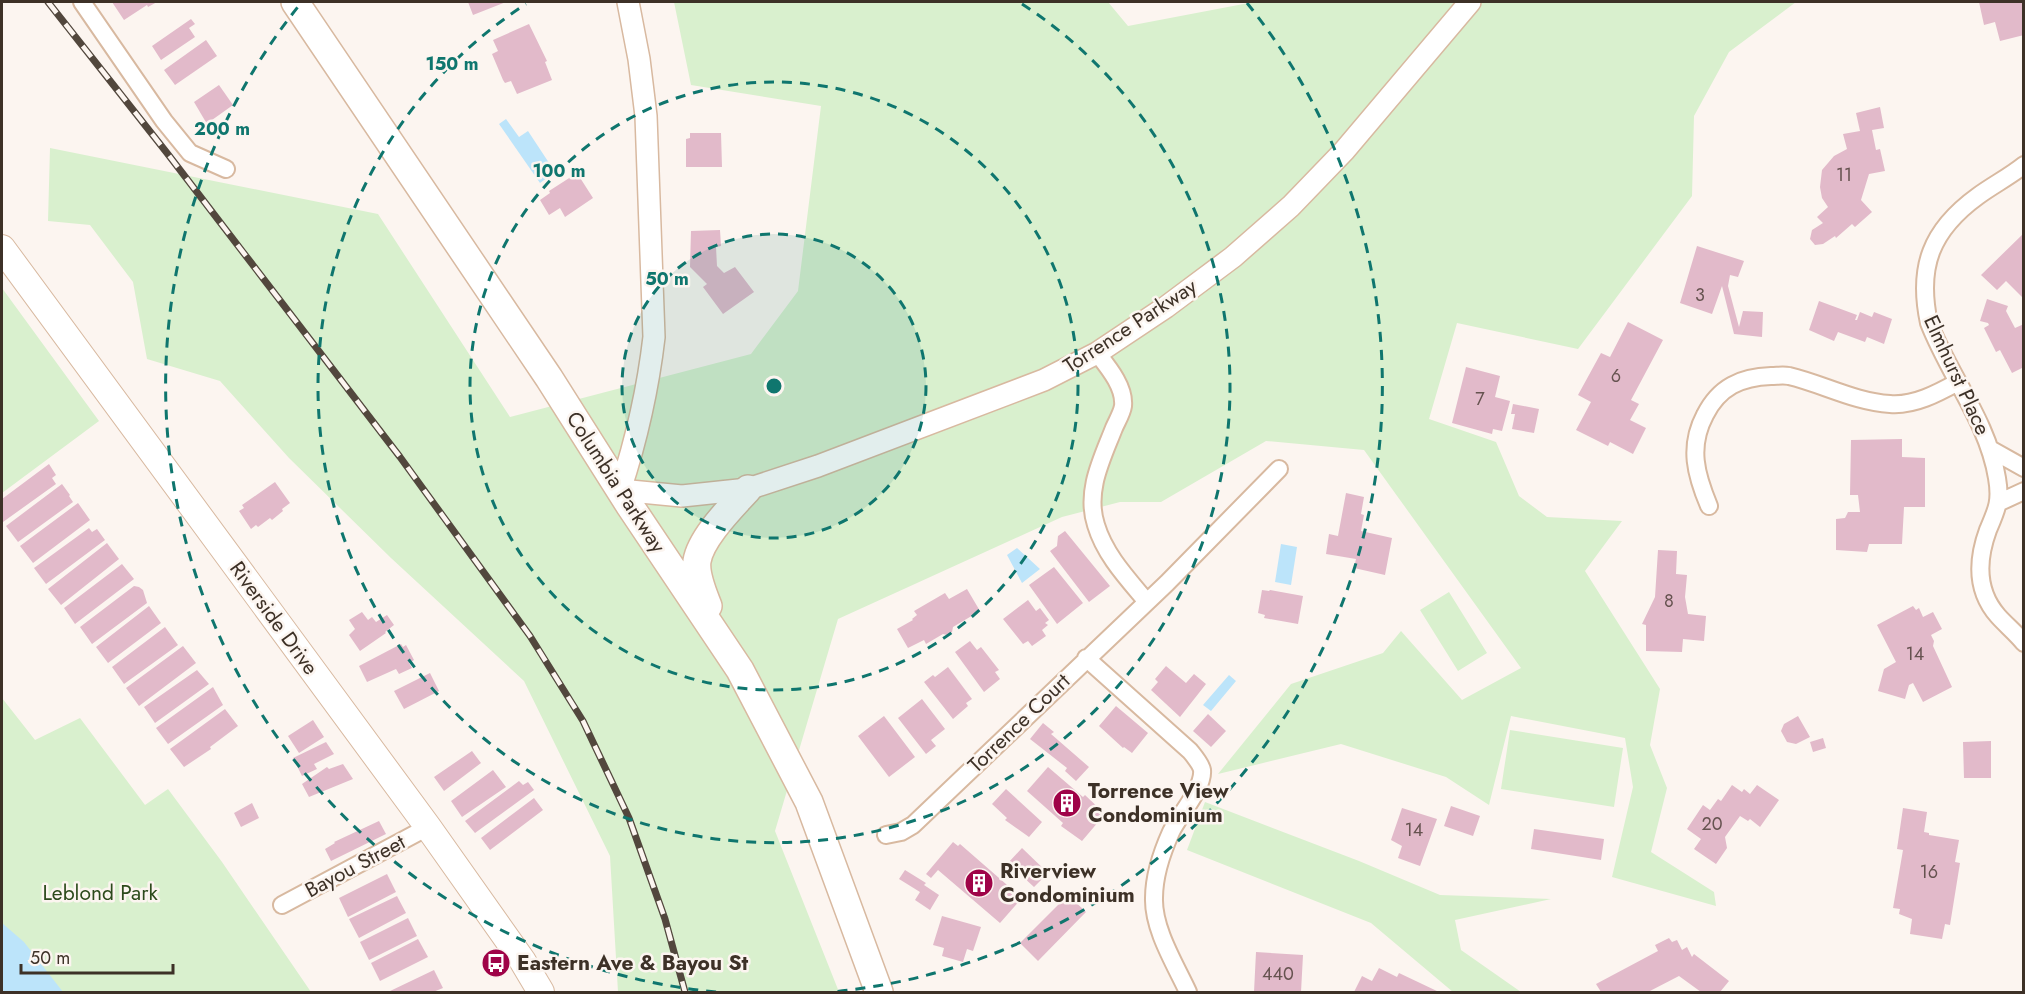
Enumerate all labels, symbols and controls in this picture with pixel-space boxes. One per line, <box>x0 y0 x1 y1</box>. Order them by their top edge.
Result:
text: 150 m <box>426 51 478 77</box>
text: 200 m <box>194 116 250 142</box>
text: 100 m <box>532 158 586 184</box>
house number: 11 <box>1836 162 1852 188</box>
text: 50 m <box>645 266 689 292</box>
street label: Torrence Parkway <box>1057 271 1203 380</box>
house number: 3 <box>1695 282 1705 308</box>
street label: Elmhurst Place <box>1916 310 1998 440</box>
house number: 6 <box>1611 363 1621 389</box>
centre of rings <box>764 376 784 396</box>
house number: 7 <box>1475 386 1485 412</box>
street label: Columbia Parkway <box>559 405 673 559</box>
street label: Riverside Drive <box>223 555 326 681</box>
house number: 8 <box>1664 588 1674 614</box>
house number: 14 <box>1906 641 1924 667</box>
street label: Torrence Court <box>961 667 1077 779</box>
place label: Torrence View Condominium <box>1088 776 1230 830</box>
building icon: Torrence View Condominium <box>1051 787 1083 819</box>
house number: 20 <box>1701 811 1723 837</box>
house number: 14 <box>1405 817 1423 843</box>
street label: Bayou Street <box>300 827 410 905</box>
place label: Riverview Condominium <box>1000 856 1135 910</box>
house number: 16 <box>1920 859 1938 885</box>
building icon: Riverview Condominium <box>963 867 995 899</box>
park label: Leblond Park <box>42 878 158 908</box>
scale bar <box>21 937 172 975</box>
text: 50 m <box>30 945 70 971</box>
bus stop icon: Eastern Ave & Bayou St <box>480 947 512 979</box>
place label: Eastern Ave & Bayou St <box>517 948 749 978</box>
house number: 440 <box>1262 961 1294 987</box>

